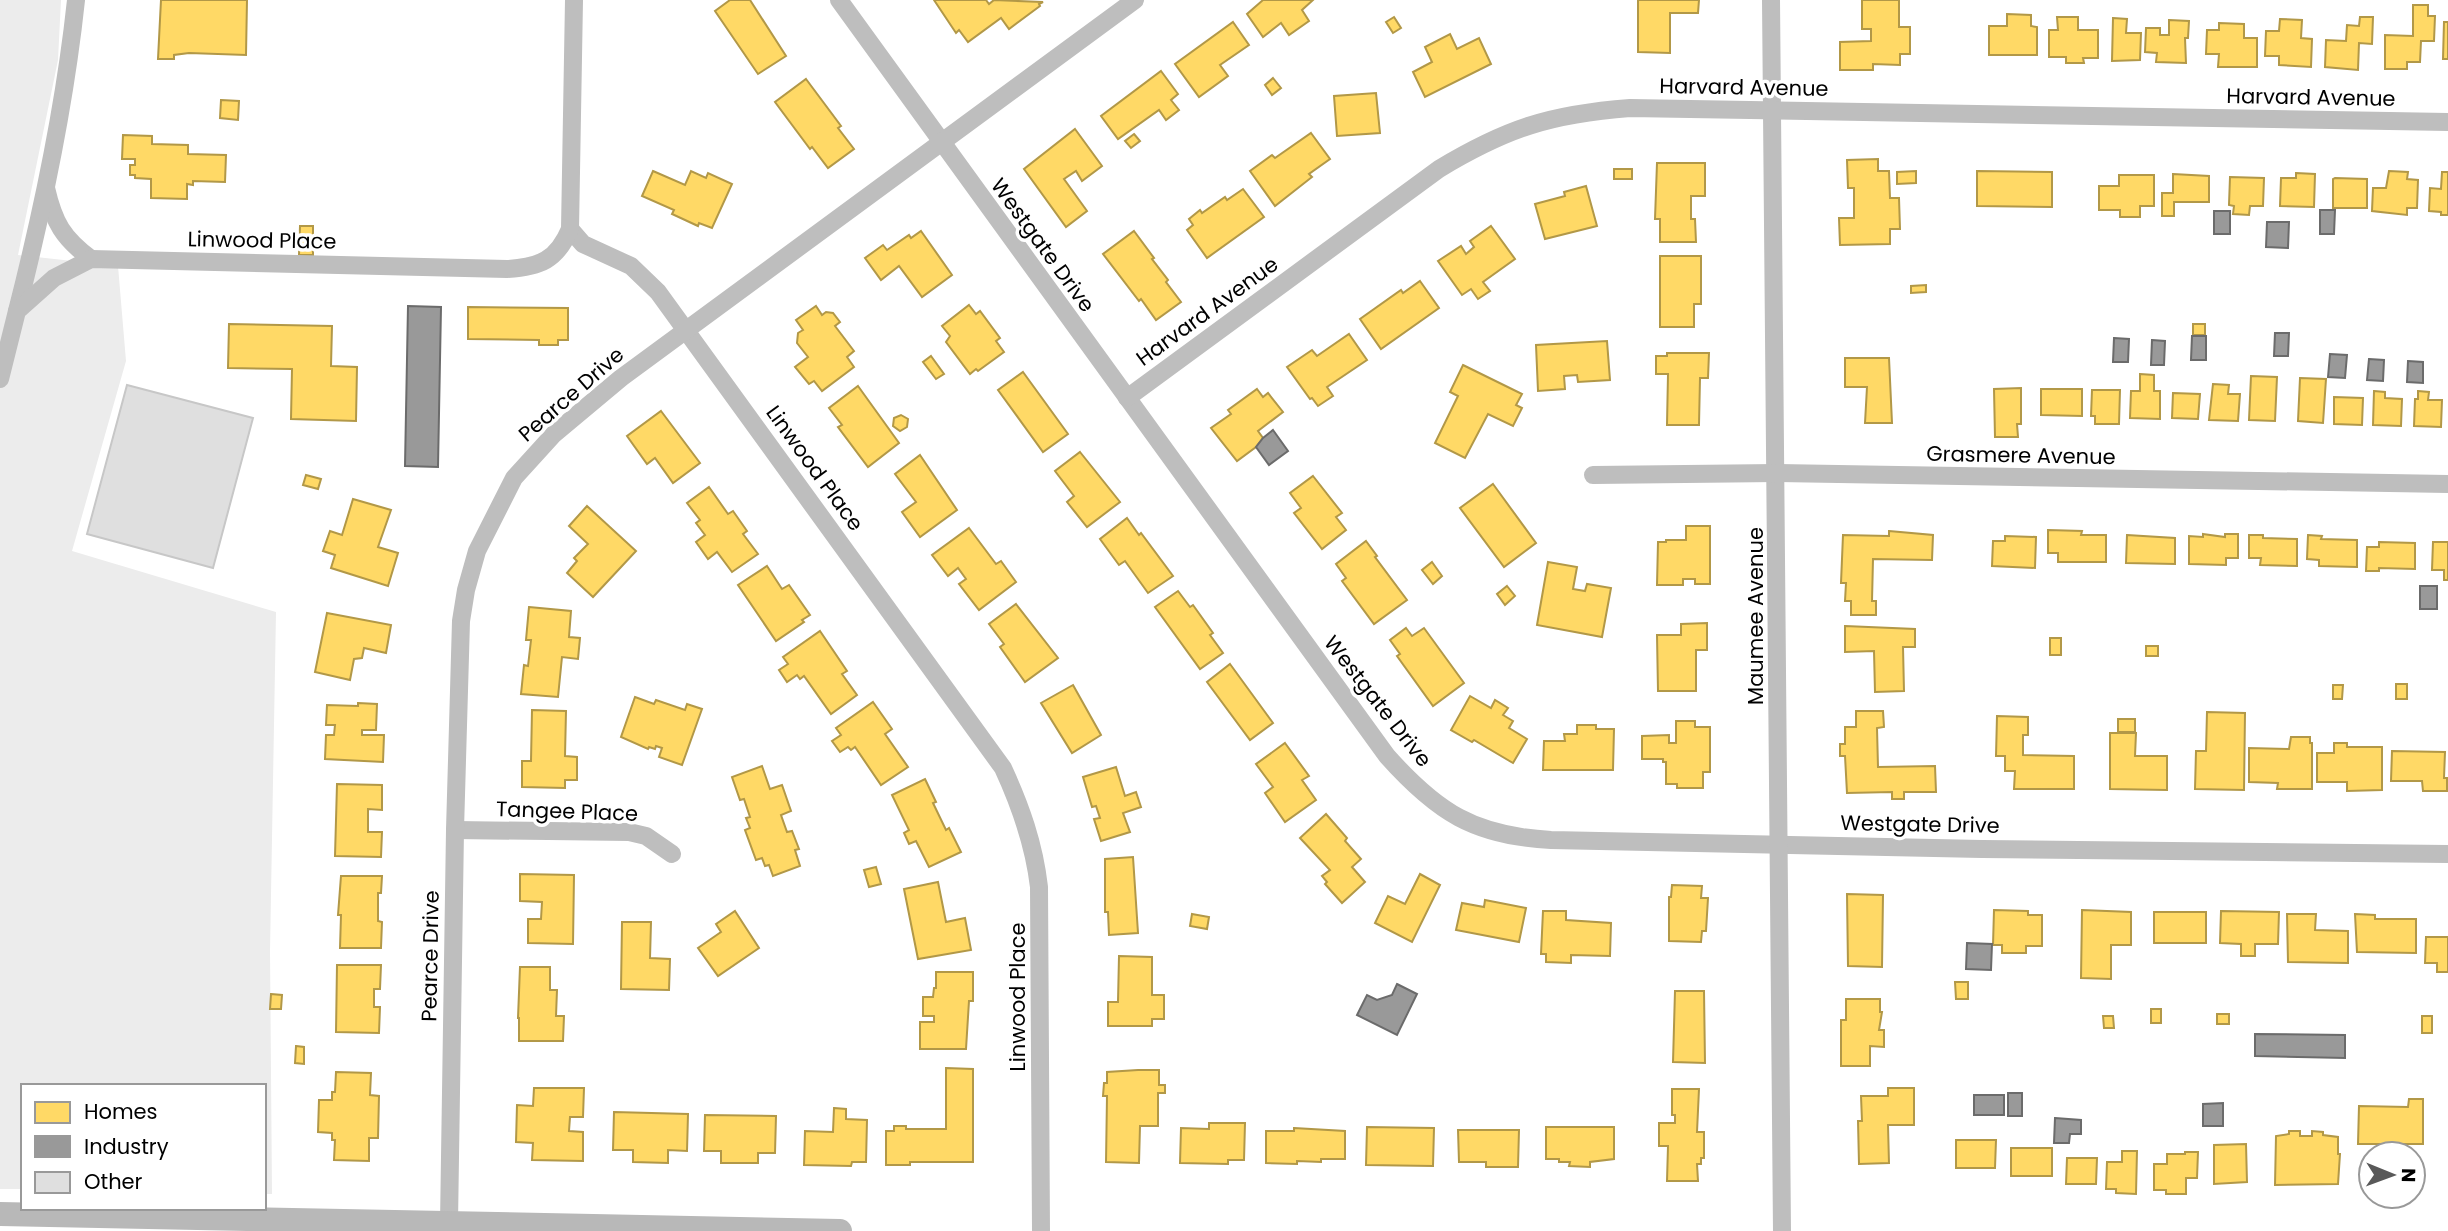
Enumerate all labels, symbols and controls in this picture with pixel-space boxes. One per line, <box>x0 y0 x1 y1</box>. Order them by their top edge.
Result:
street label: Harvard Avenue <box>1659 71 1829 103</box>
street label: Harvard Avenue <box>2226 81 2396 113</box>
street label: Westgate Drive <box>984 172 1102 318</box>
street label: Linwood Place <box>187 224 337 256</box>
street label: Harvard Avenue <box>1130 250 1284 372</box>
street label: Pearce Drive <box>512 340 630 448</box>
street label: Linwood Place <box>760 399 870 537</box>
street label: Grasmere Avenue <box>1926 439 2116 471</box>
street label: Maumee Avenue <box>1741 527 1770 705</box>
street label: Westgate Drive <box>1317 629 1439 773</box>
street label: Tangee Place <box>495 794 639 828</box>
street label: Westgate Drive <box>1840 808 2000 840</box>
street label: Pearce Drive <box>414 890 446 1022</box>
street label: Linwood Place <box>1003 923 1032 1071</box>
legend <box>21 1084 266 1210</box>
text: Homes <box>84 1097 158 1126</box>
text: Industry <box>84 1132 169 1161</box>
north arrow <box>2357 1140 2427 1210</box>
text: Other <box>84 1167 143 1196</box>
text: N <box>2395 1168 2422 1183</box>

